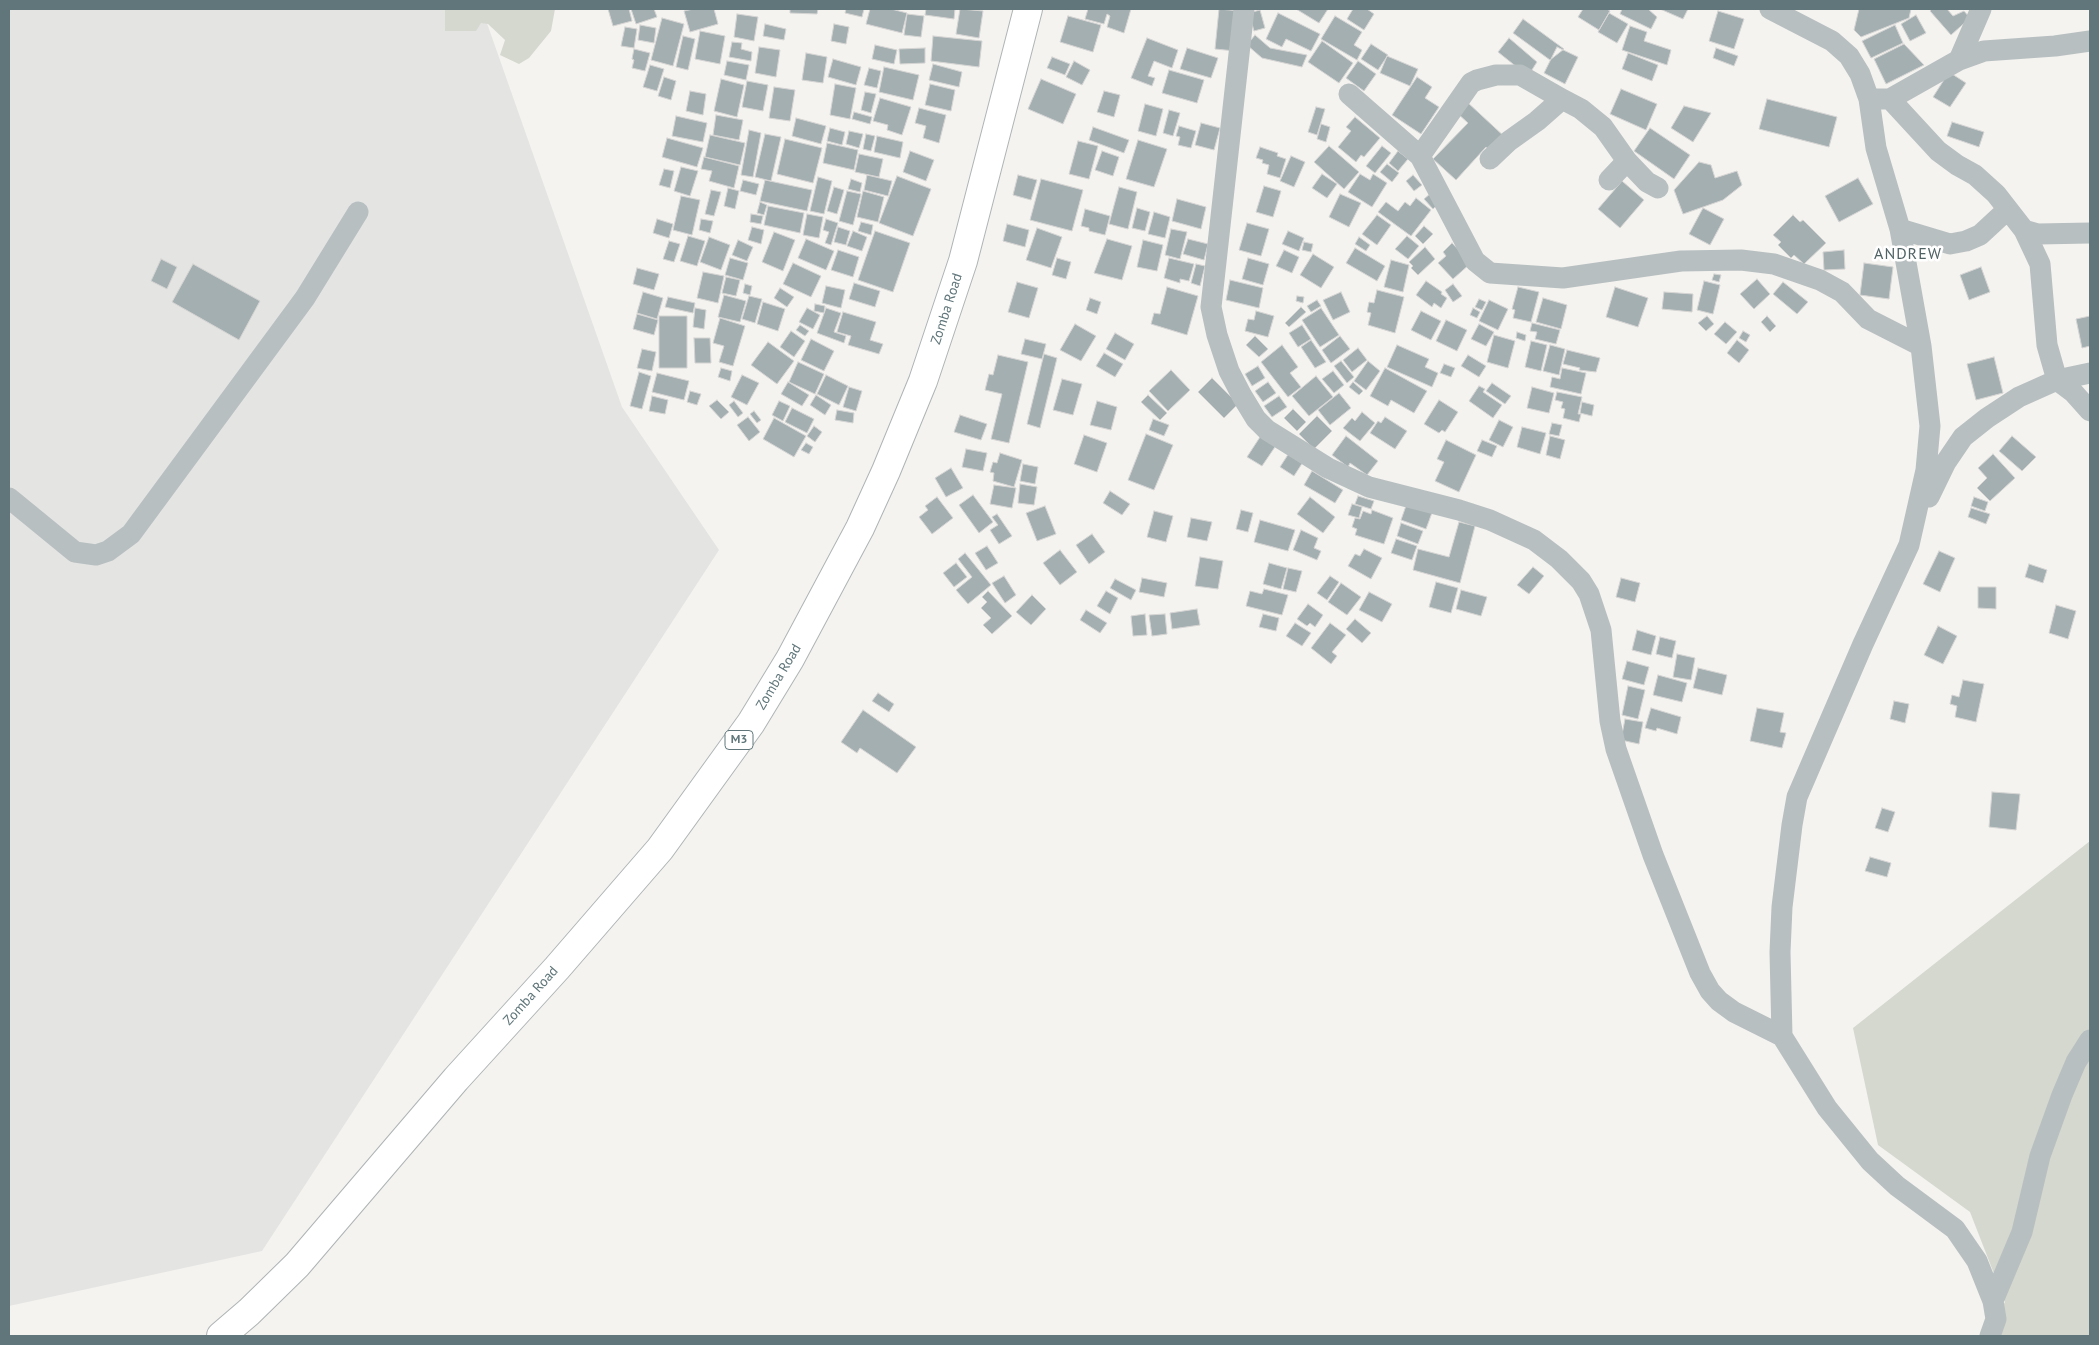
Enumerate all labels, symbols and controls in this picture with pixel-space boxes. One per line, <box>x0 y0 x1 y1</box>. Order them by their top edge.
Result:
district label: ANDREW <box>1873 244 1943 264</box>
street label: Zomba Road <box>928 271 966 347</box>
street label: Zomba Road <box>753 641 805 713</box>
road number: M3 <box>725 730 753 750</box>
street label: Zomba Road <box>500 963 562 1029</box>

